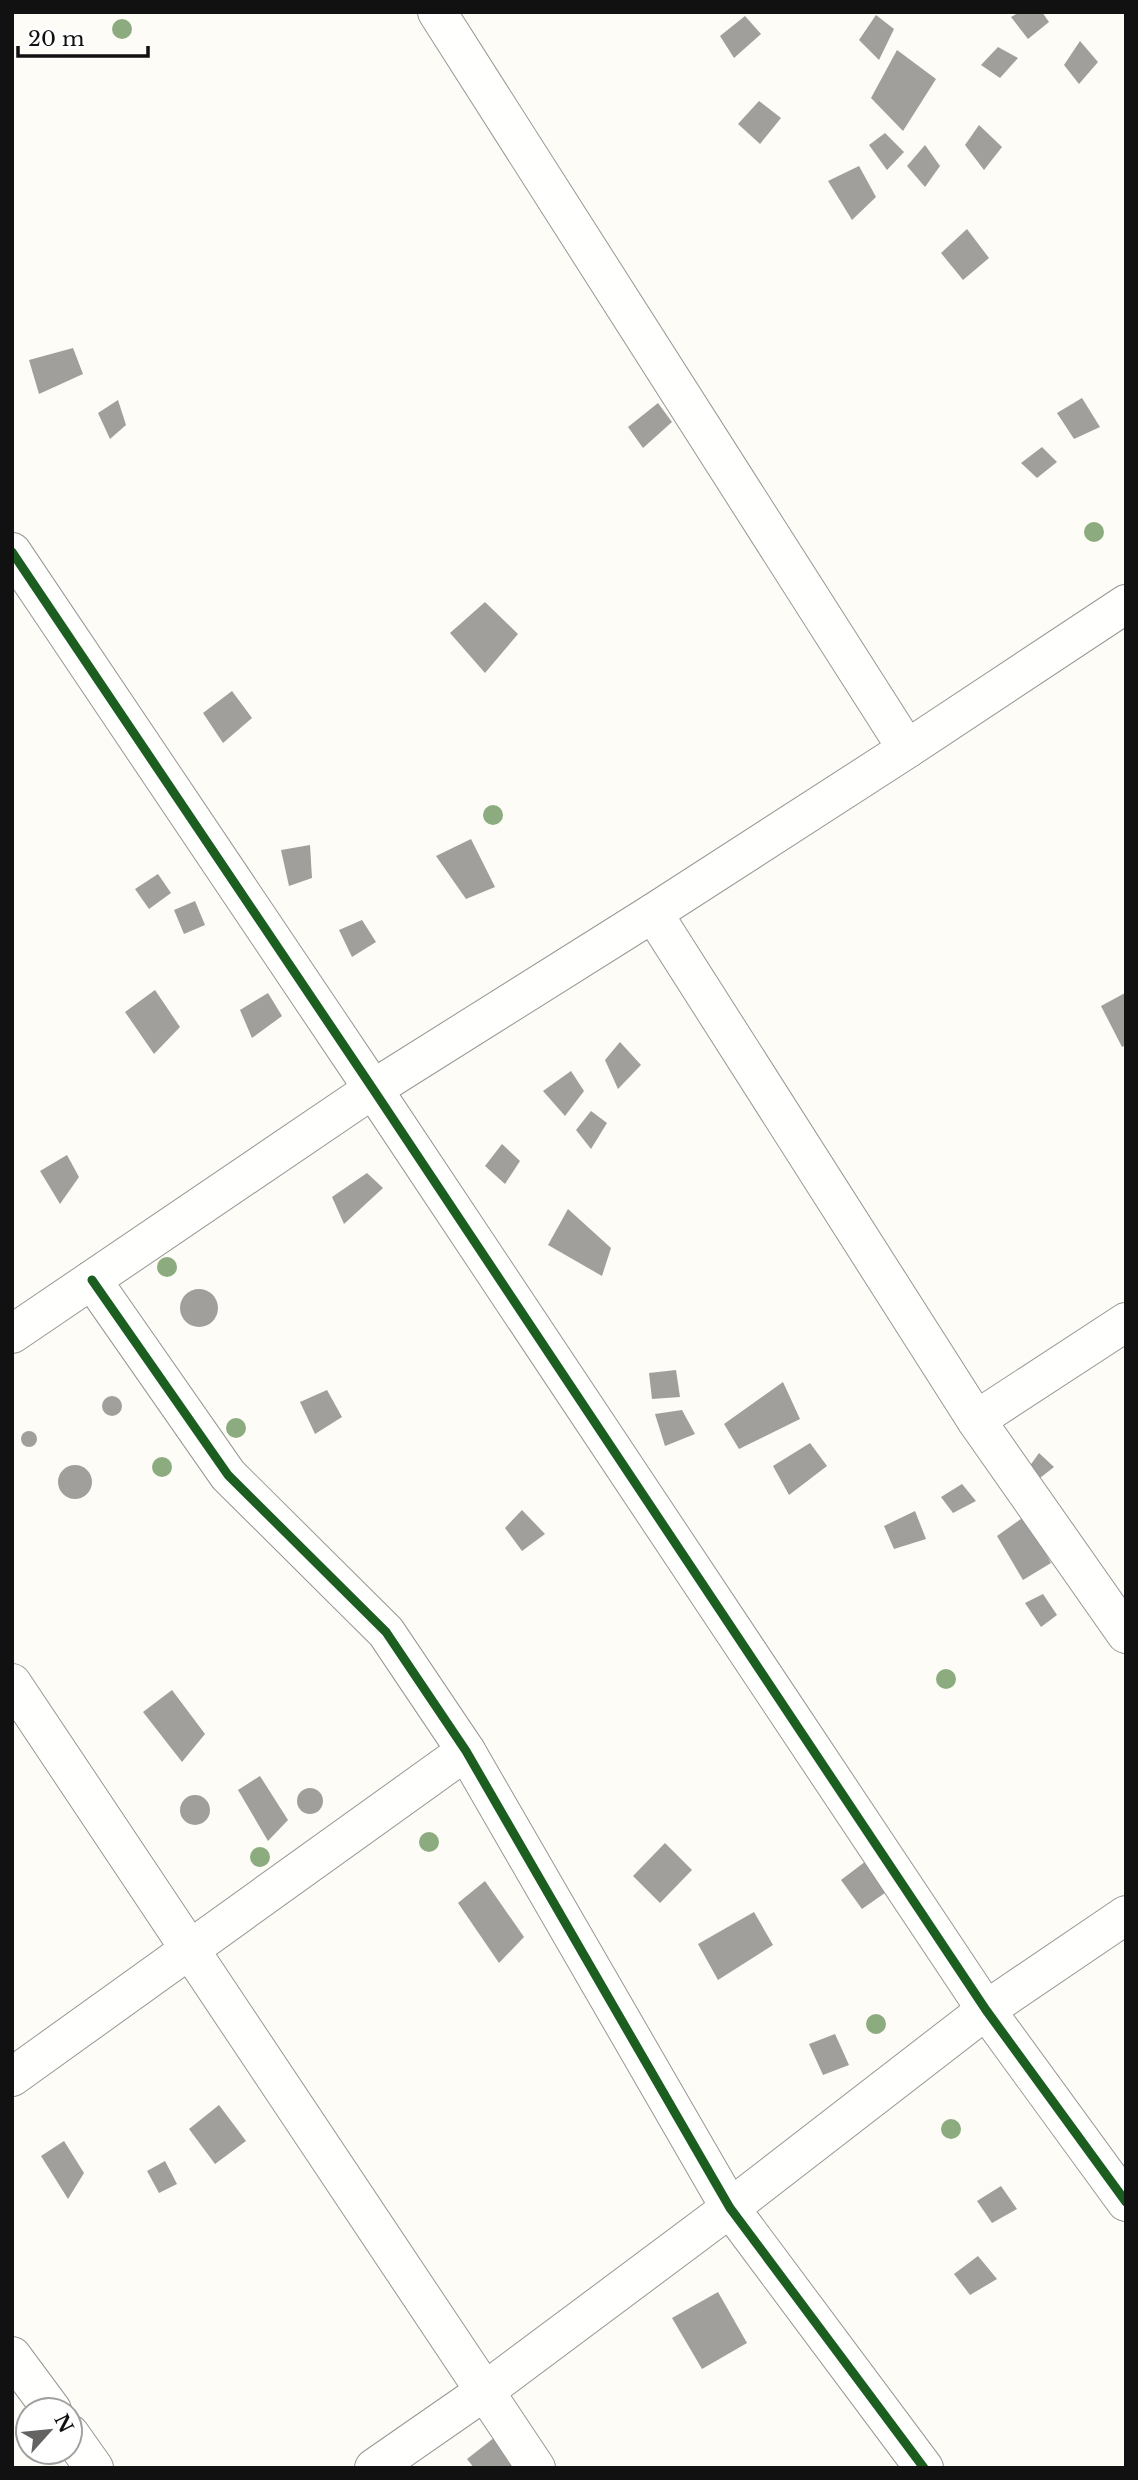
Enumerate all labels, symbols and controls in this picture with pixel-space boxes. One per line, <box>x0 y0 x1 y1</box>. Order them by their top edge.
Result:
scale bar <box>18 14 147 58</box>
text: 20 m <box>28 26 85 52</box>
north arrow <box>14 2396 84 2466</box>
text: N <box>49 2410 78 2437</box>

